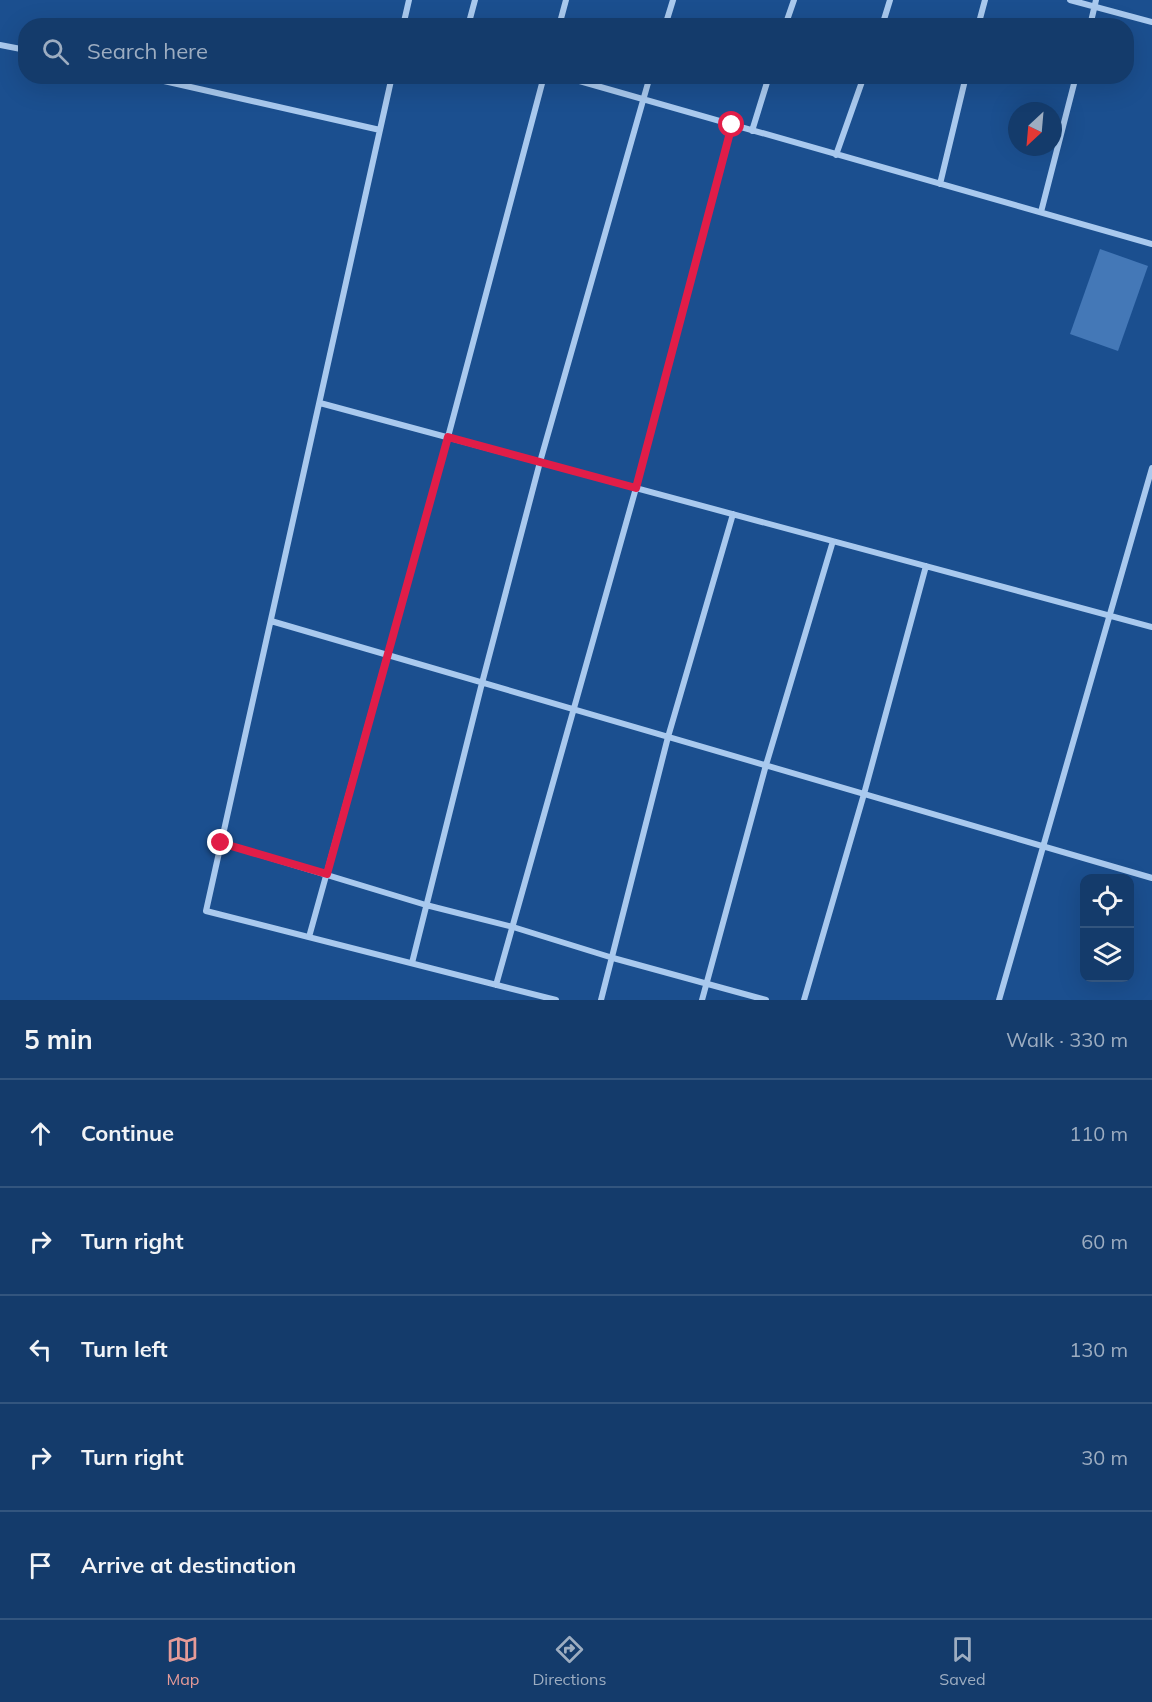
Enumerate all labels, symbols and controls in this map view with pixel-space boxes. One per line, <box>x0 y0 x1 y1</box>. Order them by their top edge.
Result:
search box <box>18 18 1134 84</box>
icon: search <box>39 35 72 68</box>
text: Search here <box>87 37 208 65</box>
north arrow <box>1008 102 1062 156</box>
route start <box>718 111 744 137</box>
route end <box>207 829 233 855</box>
map controls <box>1080 874 1134 982</box>
button: locate <box>1080 874 1134 928</box>
button: layers <box>1080 928 1134 982</box>
text: 5 min <box>24 1023 93 1056</box>
text: Walk · 330 m <box>1006 1027 1128 1052</box>
icon: ahead <box>24 1117 57 1150</box>
text: Continue <box>81 1119 174 1147</box>
text: 110 m <box>1069 1121 1128 1146</box>
icon: right <box>24 1225 57 1258</box>
text: Turn right <box>81 1227 184 1255</box>
text: 60 m <box>1081 1229 1128 1254</box>
icon: left <box>24 1333 57 1366</box>
text: Turn left <box>81 1335 168 1363</box>
text: 130 m <box>1069 1337 1128 1362</box>
icon: right <box>24 1441 57 1474</box>
text: Turn right <box>81 1443 184 1471</box>
text: 30 m <box>1081 1445 1128 1470</box>
icon: arrive <box>24 1549 57 1582</box>
text: Arrive at destination <box>81 1551 296 1579</box>
tab: Map <box>166 1633 199 1689</box>
tab: Directions <box>532 1633 606 1689</box>
tab: Saved <box>939 1633 986 1689</box>

